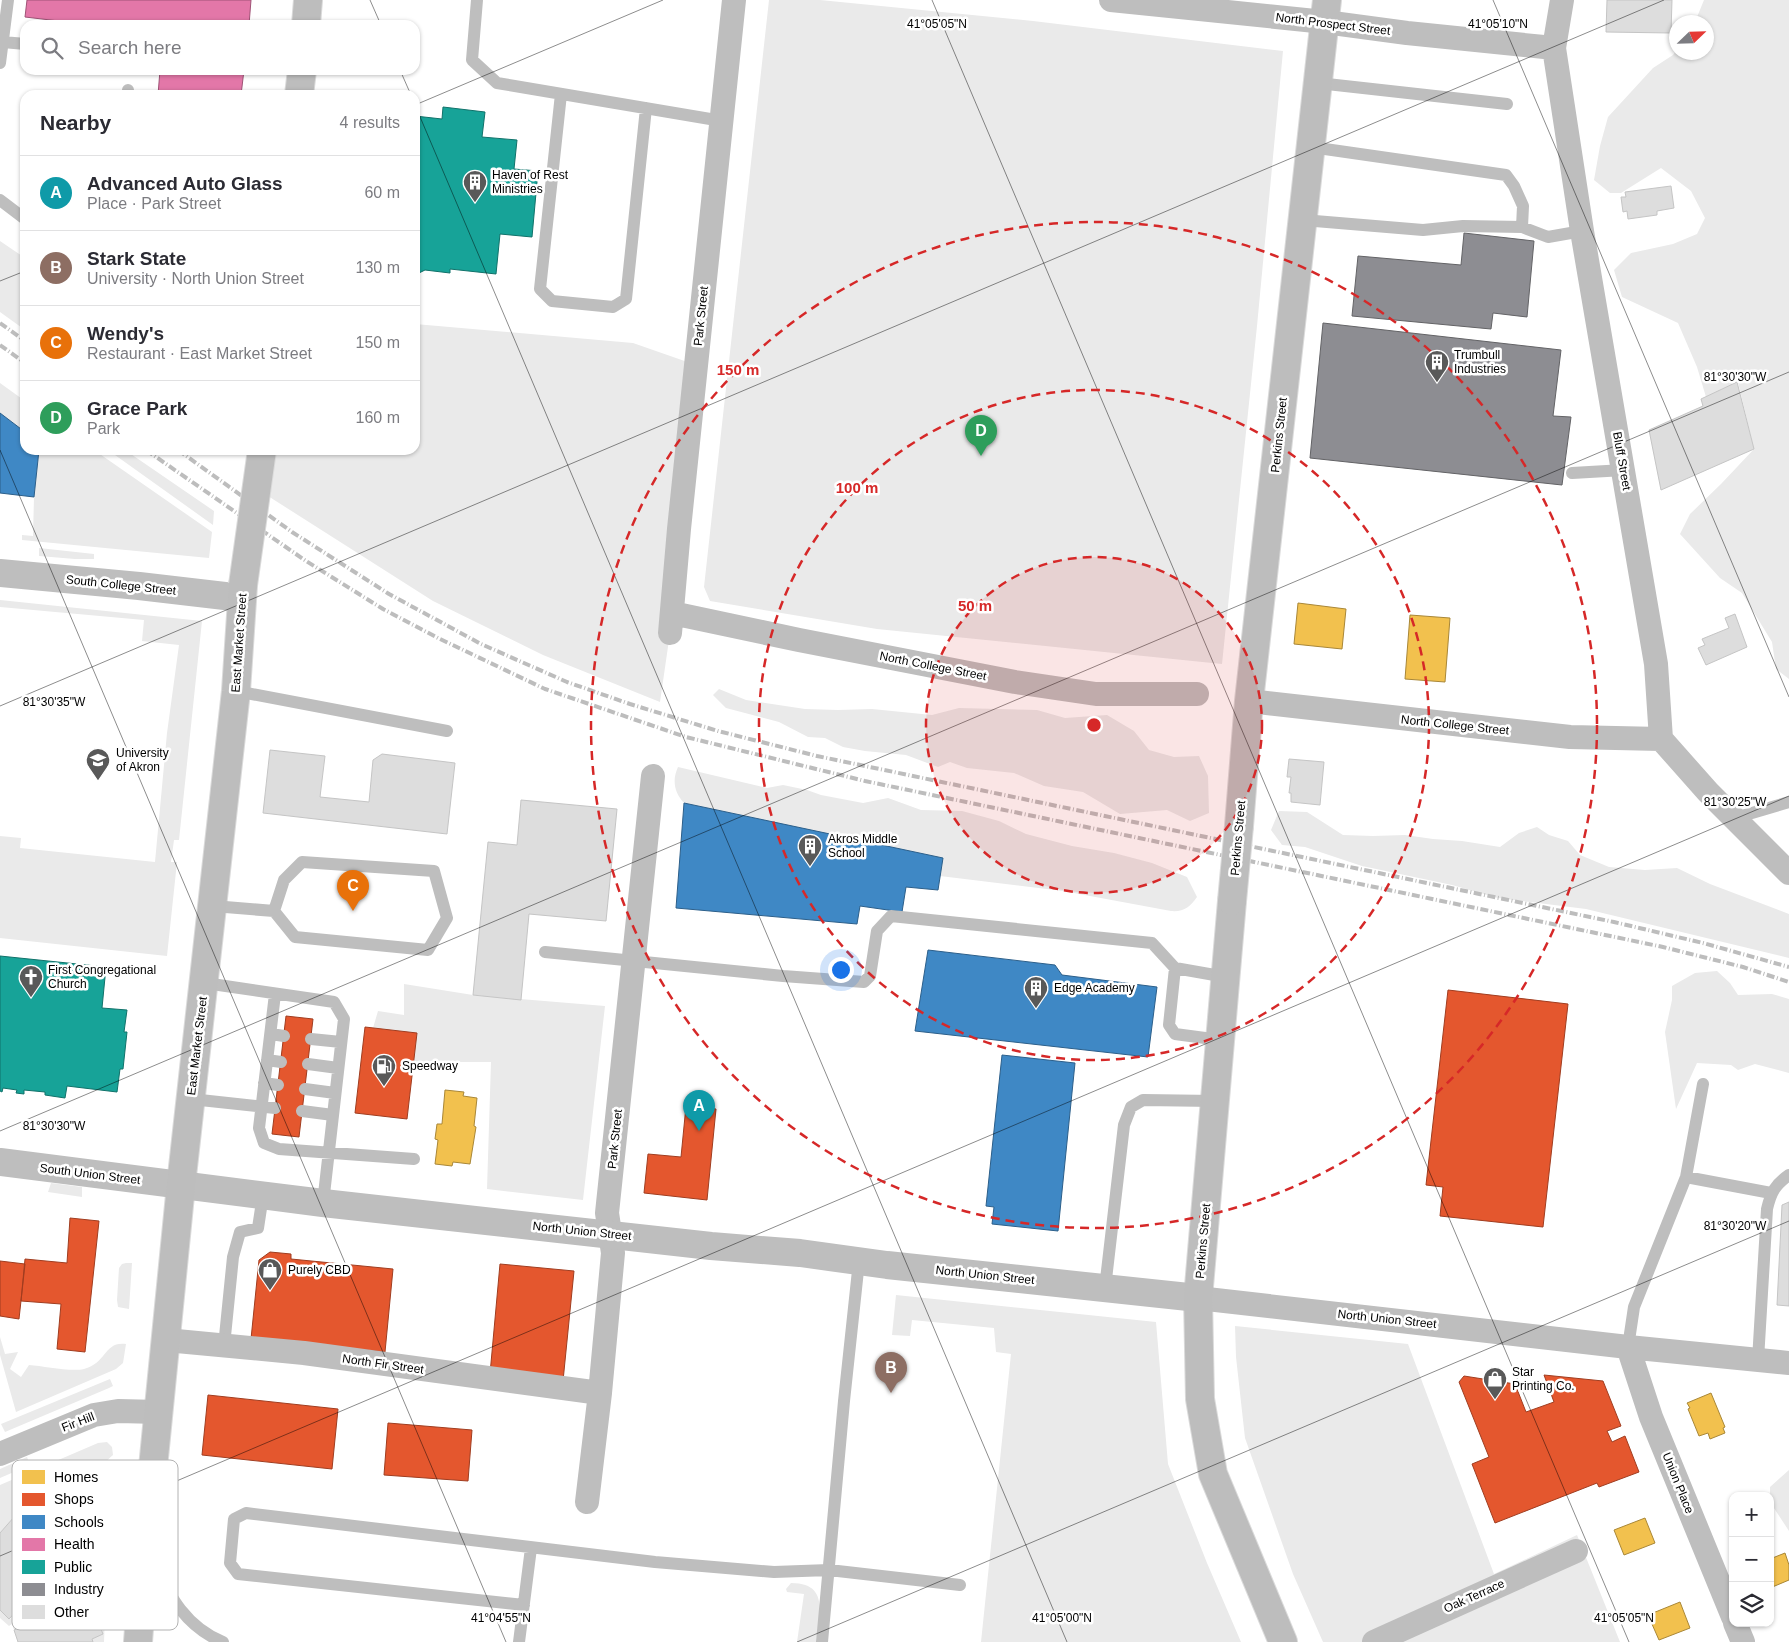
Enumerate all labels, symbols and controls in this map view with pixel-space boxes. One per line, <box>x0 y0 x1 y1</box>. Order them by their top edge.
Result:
street label: North Prospect Street <box>1275 10 1392 38</box>
north arrow <box>1669 15 1714 60</box>
text: 41°05'05"N <box>907 17 967 31</box>
text: 41°05'10"N <box>1468 17 1528 31</box>
search box <box>20 20 420 75</box>
icon: search <box>38 34 66 62</box>
text: Search here <box>78 37 182 58</box>
text: Nearby <box>40 111 111 134</box>
text: 4 results <box>340 114 400 131</box>
place label: Haven of Rest Ministries <box>492 168 569 196</box>
building icon: Haven of Rest Ministries <box>462 169 488 203</box>
text: Advanced Auto Glass <box>87 173 283 194</box>
text: A <box>50 184 62 201</box>
text: 60 m <box>364 184 400 201</box>
text: Place · Park Street <box>87 195 221 212</box>
text: Stark State <box>87 248 186 269</box>
text: B <box>50 259 62 276</box>
text: 130 m <box>356 259 400 276</box>
text: University · North Union Street <box>87 270 304 287</box>
street label: Park Street <box>691 285 711 347</box>
text: Wendy's <box>87 323 164 344</box>
text: C <box>50 334 62 351</box>
text: 150 m <box>356 334 400 351</box>
text: Restaurant · East Market Street <box>87 345 312 362</box>
place label: Trumbull Industries <box>1454 348 1506 376</box>
building icon: Trumbull Industries <box>1424 349 1450 383</box>
text: 150 m <box>717 361 759 378</box>
text: 81°30'30"W <box>1704 370 1767 384</box>
street label: Perkins Street <box>1268 396 1290 473</box>
text: Grace Park <box>87 398 187 419</box>
text: D <box>50 409 62 426</box>
text: 160 m <box>356 409 400 426</box>
pin: D <box>965 415 997 456</box>
text: Park <box>87 420 120 437</box>
street label: Bluff Street <box>1610 431 1634 492</box>
text: 100 m <box>836 479 878 496</box>
street label: South College Street <box>65 572 177 598</box>
street label: East Market Street <box>229 592 249 693</box>
text: 50 m <box>958 597 992 614</box>
street label: North College Street <box>878 649 988 683</box>
text: 81°30'35"W <box>23 695 86 709</box>
street label: North College Street <box>1400 712 1510 738</box>
centre of rings <box>1085 716 1103 734</box>
place label: University of Akron <box>116 746 169 774</box>
school or university icon: University of Akron <box>85 747 111 781</box>
text: 81°30'25"W <box>1704 795 1767 809</box>
street label: Perkins Street <box>1228 799 1248 876</box>
place label: Akros Middle School <box>828 832 898 860</box>
building icon: Akros Middle School <box>797 833 823 867</box>
pin: C <box>337 870 369 911</box>
your location <box>828 957 854 983</box>
place label: First Congregational Church <box>48 963 156 991</box>
church icon: First Congregational Church <box>18 964 44 998</box>
building icon: Edge Academy <box>1023 975 1049 1009</box>
place label: Edge Academy <box>1054 981 1135 995</box>
street label: East Market Street <box>184 995 210 1096</box>
fuel station icon: Speedway <box>371 1053 397 1087</box>
place label: Speedway <box>402 1059 458 1073</box>
pin: A <box>683 1090 715 1131</box>
street label: Park Street <box>605 1108 625 1170</box>
text: 81°30'30"W <box>23 1119 86 1133</box>
street label: South Union Street <box>39 1161 142 1187</box>
street label: Perkins Street <box>1193 1202 1213 1279</box>
street label: North Union Street <box>532 1219 633 1243</box>
text: 81°30'20"W <box>1704 1219 1767 1233</box>
shop icon: Purely CBD <box>257 1257 283 1291</box>
place label: Purely CBD <box>288 1263 351 1277</box>
street label: North Union Street <box>935 1263 1036 1287</box>
street label: North Union Street <box>1337 1307 1438 1331</box>
street label: North Fir Street <box>341 1351 425 1377</box>
pin: B <box>875 1352 907 1393</box>
place label: Star Printing Co. <box>1512 1365 1575 1393</box>
shop icon: Star Printing Co. <box>1482 1366 1508 1400</box>
street label: Fir Hill <box>60 1409 96 1435</box>
street label: Union Place <box>1659 1450 1697 1516</box>
legend <box>12 1460 178 1630</box>
text: Homes <box>54 1469 98 1485</box>
text: Shops <box>54 1491 94 1507</box>
map controls <box>1729 1492 1774 1627</box>
button: + <box>1729 1492 1774 1537</box>
text: Schools <box>54 1514 104 1530</box>
text: Health <box>54 1536 94 1552</box>
button: − <box>1729 1537 1774 1582</box>
text: Public <box>54 1559 92 1575</box>
street label: Oak Terrace <box>1441 1576 1507 1616</box>
text: Industry <box>54 1581 104 1597</box>
button: layers <box>1729 1582 1774 1627</box>
text: Other <box>54 1604 89 1620</box>
text: 41°04'55"N <box>471 1611 531 1625</box>
text: 41°05'00"N <box>1032 1611 1092 1625</box>
text: 41°05'05"N <box>1594 1611 1654 1625</box>

